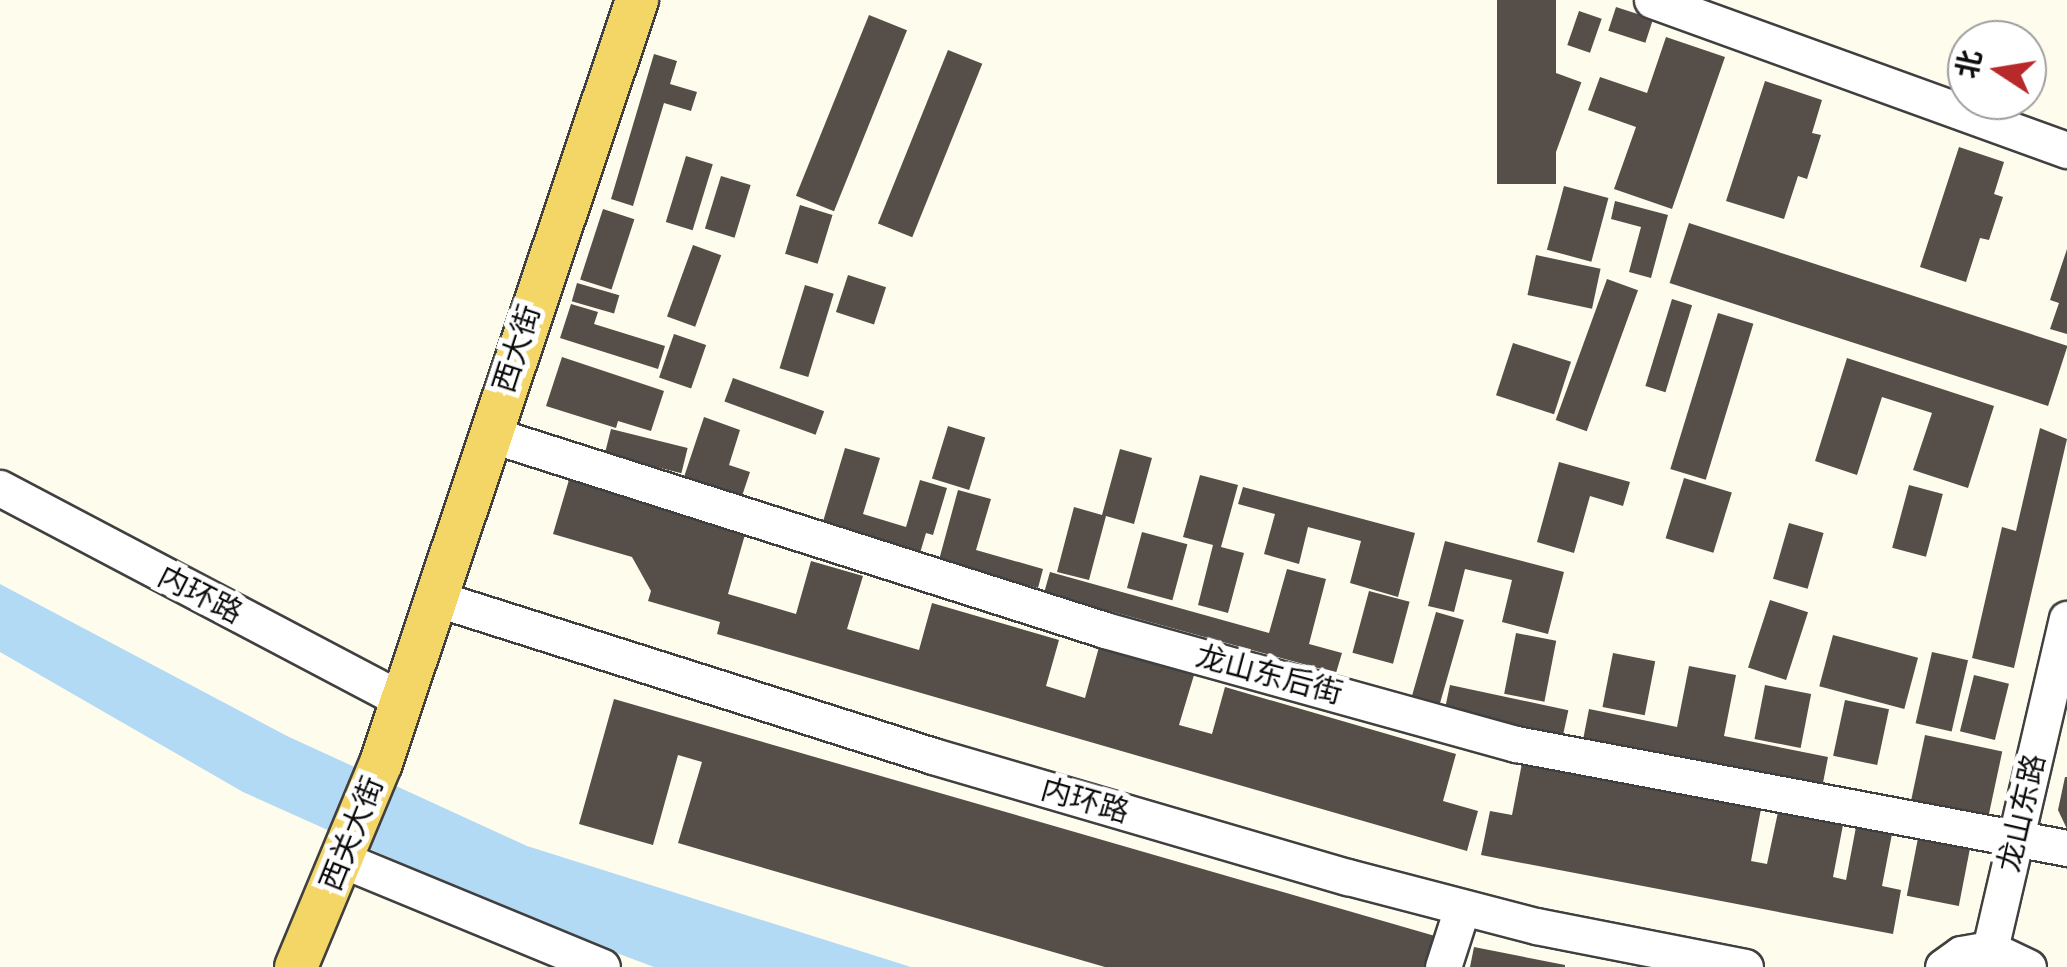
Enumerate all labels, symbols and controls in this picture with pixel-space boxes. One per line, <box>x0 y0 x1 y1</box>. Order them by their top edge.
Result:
north arrow <box>1947 20 2047 120</box>
text: 北 <box>1950 47 1988 81</box>
street label: 西大街 <box>486 301 548 397</box>
street label: 内环路 <box>152 559 248 631</box>
street label: 龙山东后街 <box>1192 638 1346 712</box>
street label: 龙山东路 <box>1991 750 2053 876</box>
street label: 内环路 <box>1037 771 1133 831</box>
street label: 西关大街 <box>313 772 391 896</box>

